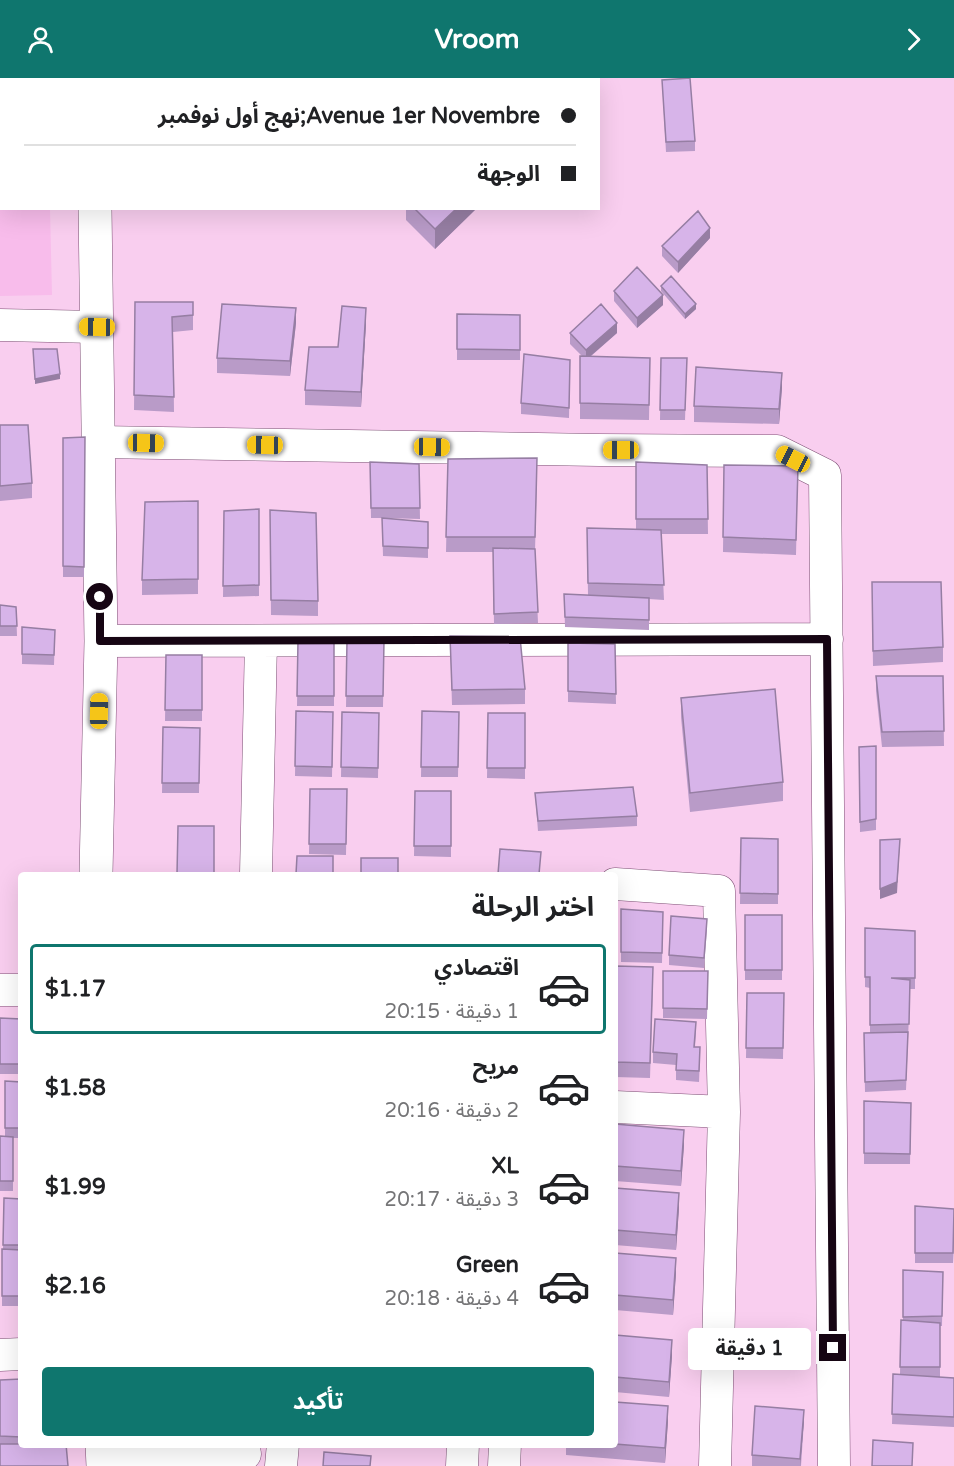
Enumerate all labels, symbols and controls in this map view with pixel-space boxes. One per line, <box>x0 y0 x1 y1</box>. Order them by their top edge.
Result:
icon: person <box>24 23 57 56</box>
text: Vroom <box>434 23 520 56</box>
icon: forward <box>897 23 930 56</box>
text: Avenue 1er Novembre;نهج أول نوفمبر <box>158 103 540 129</box>
text: الوجهة <box>477 161 540 187</box>
car <box>79 318 115 336</box>
car <box>128 434 164 452</box>
car <box>247 436 283 454</box>
car <box>414 438 450 456</box>
car <box>603 441 639 459</box>
car <box>773 443 813 475</box>
route start <box>86 583 113 610</box>
car <box>90 693 108 729</box>
text: اختر الرحلة <box>472 891 594 924</box>
text: اقتصادي <box>434 955 519 981</box>
icon: car <box>537 962 591 1016</box>
text: $1.17 <box>45 976 106 1002</box>
text: 1 دقيقة · 20:15 <box>385 1000 519 1024</box>
text: مريح <box>473 1054 519 1080</box>
icon: car <box>537 1061 591 1115</box>
text: $1.58 <box>45 1075 106 1101</box>
text: 2 دقيقة · 20:16 <box>385 1099 519 1123</box>
text: XL <box>492 1153 519 1179</box>
icon: car <box>537 1160 591 1214</box>
text: $1.99 <box>45 1174 106 1200</box>
text: 3 دقيقة · 20:17 <box>385 1188 519 1212</box>
text: Green <box>456 1252 519 1278</box>
icon: car <box>537 1259 591 1313</box>
text: $2.16 <box>45 1273 106 1299</box>
text: 4 دقيقة · 20:18 <box>385 1287 519 1311</box>
callout: 1 دقيقة <box>689 1327 812 1369</box>
route end <box>819 1334 846 1361</box>
text: 1 دقيقة <box>715 1337 784 1361</box>
button: تأكيد <box>42 1367 594 1436</box>

